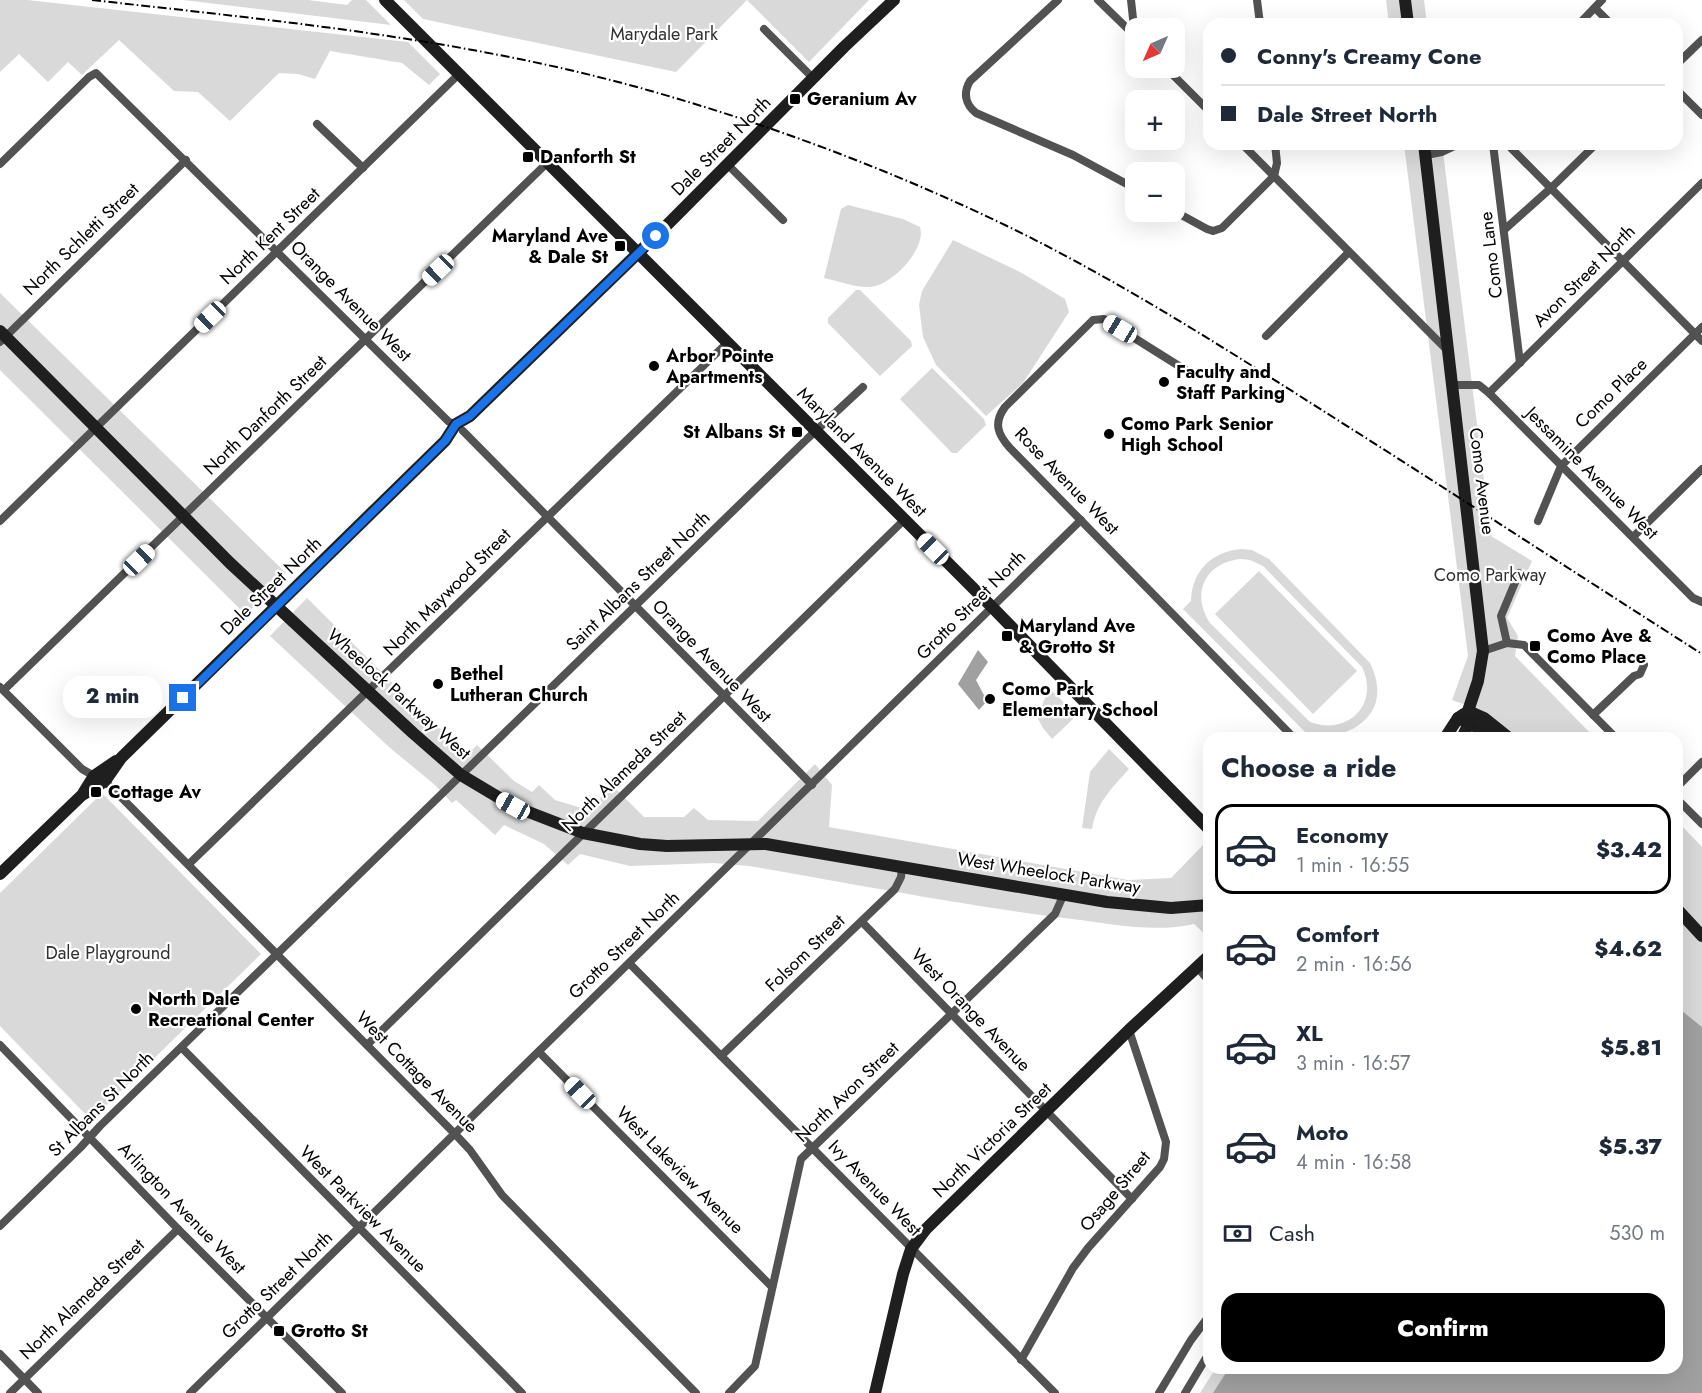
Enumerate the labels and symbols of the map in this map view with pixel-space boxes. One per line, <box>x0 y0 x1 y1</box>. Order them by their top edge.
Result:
north arrow <box>1125 18 1185 78</box>
park label: Marydale Park <box>610 21 718 47</box>
place label: Geranium Av <box>807 86 917 112</box>
street label: Dale Street North <box>665 90 777 202</box>
marker: Geranium Av <box>788 92 802 106</box>
place label: Danforth St <box>540 144 636 170</box>
marker: Danforth St <box>521 150 535 164</box>
street label: North Schletti Street <box>17 176 145 301</box>
street label: North Kent Street <box>214 181 326 291</box>
street label: Como Lane <box>1473 210 1509 300</box>
street label: Avon Street North <box>1527 219 1641 333</box>
route start <box>642 222 669 249</box>
place label: Maryland Ave & Dale St <box>492 223 608 270</box>
street label: Orange Avenue West <box>284 234 418 368</box>
marker: Maryland Ave & Dale St <box>613 239 627 253</box>
car <box>419 251 457 289</box>
car <box>191 298 229 336</box>
car <box>1100 312 1140 346</box>
place label: Arbor Pointe Apartments <box>665 343 774 390</box>
street label: North Danforth Street <box>197 349 333 481</box>
street label: Como Place <box>1569 352 1653 434</box>
marker: Arbor Pointe Apartments <box>647 359 661 373</box>
place label: Faculty and Staff Parking <box>1176 359 1285 406</box>
marker: Faculty and Staff Parking <box>1157 375 1171 389</box>
street label: Maryland Avenue West <box>791 381 933 523</box>
street label: Jessamine Avenue West <box>1518 399 1665 546</box>
place label: Como Park Senior High School <box>1121 411 1274 458</box>
place label: St Albans St <box>683 419 785 445</box>
street label: Rose Avenue West <box>1009 421 1126 541</box>
marker: St Albans St <box>790 425 804 439</box>
street label: Como Avenue <box>1463 426 1501 536</box>
marker: Como Park Senior High School <box>1102 427 1116 441</box>
street label: Saint Albans Street North <box>560 505 716 657</box>
street label: North Maywood Street <box>377 522 517 662</box>
car <box>914 530 952 568</box>
street label: Dale Street North <box>215 531 327 641</box>
car <box>120 541 158 579</box>
street label: Grotto Street North <box>910 544 1032 666</box>
park label: Como Parkway <box>1434 562 1546 588</box>
street label: Orange Avenue West <box>646 594 778 729</box>
place label: Maryland Ave & Grotto St <box>1019 613 1135 660</box>
street label: Wheelock Parkway West <box>321 622 477 766</box>
place label: Como Ave & Como Place <box>1547 623 1652 670</box>
marker: Maryland Ave & Grotto St <box>1000 629 1014 643</box>
marker: Como Ave & Como Place <box>1528 639 1542 653</box>
place label: Bethel Lutheran Church <box>450 661 588 708</box>
place label: Como Park Elementary School <box>1002 676 1158 723</box>
callout: 2 min <box>63 677 162 719</box>
marker: Bethel Lutheran Church <box>431 677 445 691</box>
route end <box>169 684 196 711</box>
marker: Como Park Elementary School <box>983 692 997 706</box>
street label: North Alameda Street <box>556 704 693 837</box>
place label: Cottage Av <box>108 779 201 805</box>
marker: Cottage Av <box>89 785 103 799</box>
car <box>493 789 533 823</box>
street label: West Wheelock Parkway <box>955 846 1143 900</box>
street label: Grotto Street North <box>563 885 685 1005</box>
street label: Folsom Street <box>759 908 851 998</box>
park label: Dale Playground <box>45 940 171 966</box>
street label: West Orange Avenue <box>905 943 1037 1077</box>
place label: North Dale Recreational Center <box>148 986 315 1033</box>
marker: North Dale Recreational Center <box>129 1002 143 1016</box>
street label: West Cottage Avenue <box>350 1005 484 1139</box>
street label: North Avon Street <box>789 1035 905 1148</box>
street label: St Albans St North <box>42 1045 160 1163</box>
car <box>561 1074 599 1112</box>
street label: North Victoria Street <box>927 1076 1058 1204</box>
street label: West Lakeview Avenue <box>610 1100 750 1240</box>
street label: Ivy Avenue West <box>822 1134 928 1242</box>
street label: Arlington Avenue West <box>112 1136 252 1280</box>
street label: West Parkview Avenue <box>294 1140 432 1278</box>
street label: Osage Street <box>1074 1145 1157 1237</box>
street label: Grotto Street North <box>217 1227 337 1343</box>
street label: North Alameda Street <box>14 1232 151 1365</box>
place label: Grotto St <box>291 1320 368 1342</box>
marker: Grotto St <box>272 1324 286 1338</box>

